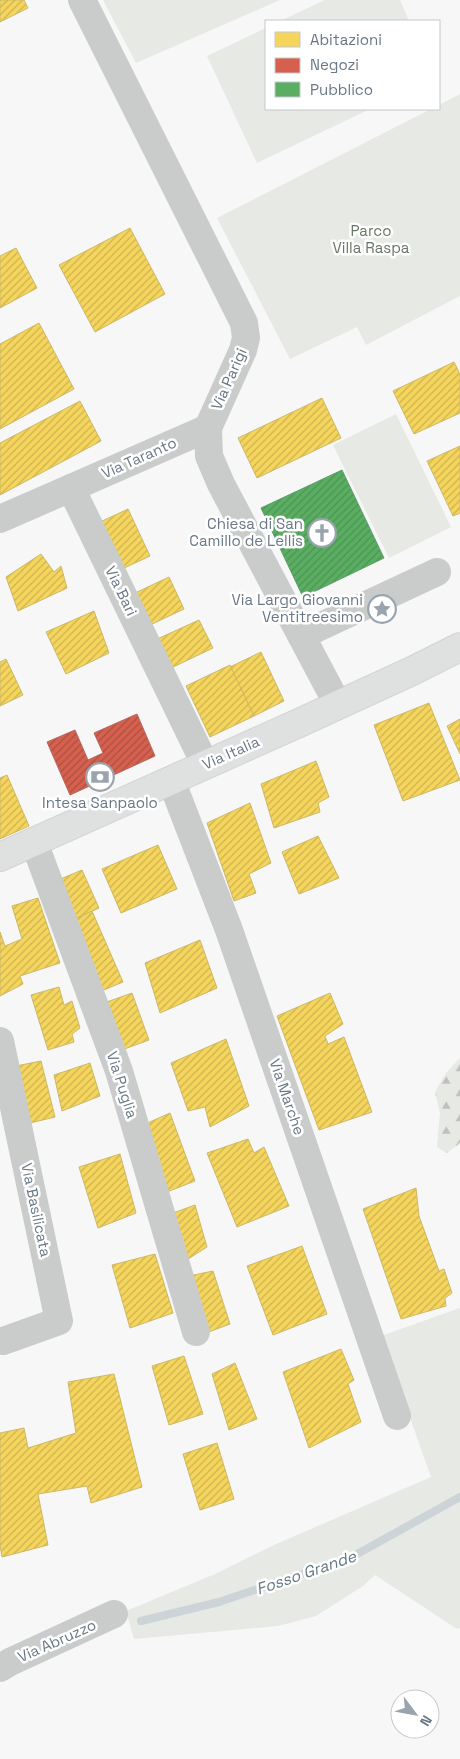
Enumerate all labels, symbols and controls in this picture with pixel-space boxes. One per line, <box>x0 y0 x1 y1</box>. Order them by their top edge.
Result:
legend <box>265 20 440 110</box>
text: Abitazioni <box>310 30 382 49</box>
text: Negozi <box>310 55 359 74</box>
text: Pubblico <box>310 80 373 99</box>
park label: Parco Villa Raspa <box>332 221 410 257</box>
street label: Via Parigi <box>207 345 251 413</box>
street label: Via Taranto <box>98 433 179 483</box>
place label: Chiesa di San Camillo de Lellis <box>189 514 303 550</box>
church icon: Chiesa di San Camillo de Lellis <box>307 518 337 548</box>
street label: Via Bari <box>101 563 142 619</box>
place label: Via Largo Giovanni Ventitreesimo <box>232 590 363 626</box>
place icon: Via Largo Giovanni Ventitreesimo <box>367 594 397 624</box>
street label: Via Italia <box>199 731 263 774</box>
bank icon: Intesa Sanpaolo <box>85 762 115 792</box>
place label: Intesa Sanpaolo <box>42 793 158 812</box>
street label: Via Puglia <box>103 1049 142 1121</box>
street label: Via Marche <box>266 1056 309 1138</box>
street label: Via Basilicata <box>17 1161 56 1259</box>
water label: Fosso Grande <box>253 1545 359 1599</box>
street label: Via Abruzzo <box>15 1615 99 1666</box>
north arrow <box>390 1689 440 1739</box>
text: N <box>416 1712 436 1730</box>

